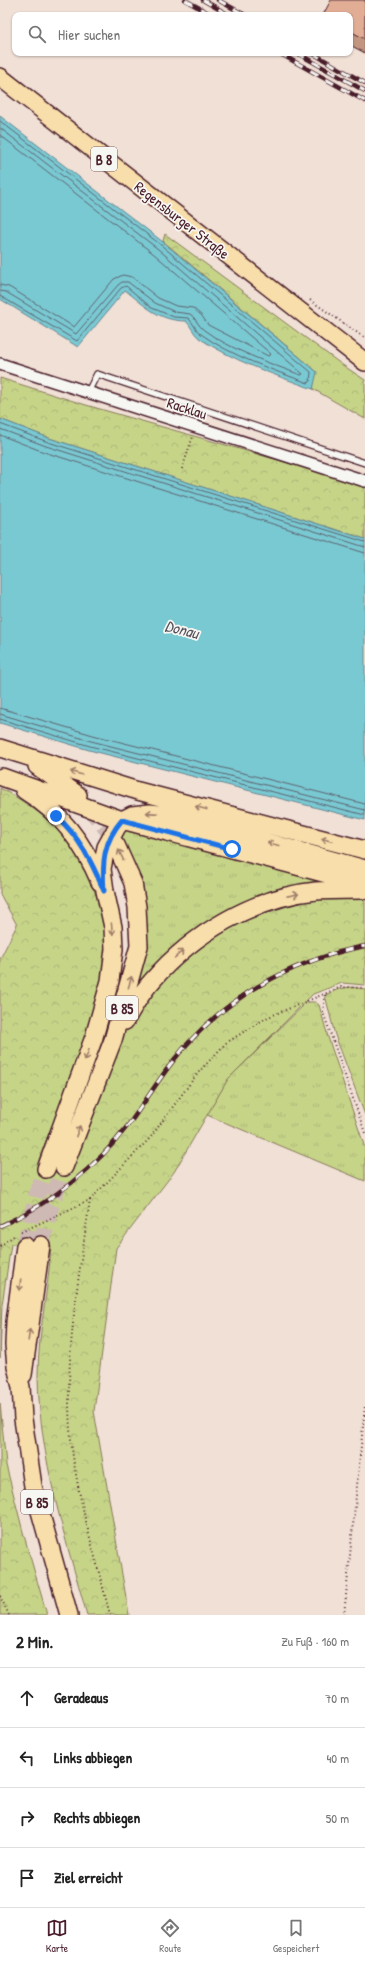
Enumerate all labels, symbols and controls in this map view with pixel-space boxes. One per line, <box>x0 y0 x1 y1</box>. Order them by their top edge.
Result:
search box <box>12 12 353 56</box>
icon: search <box>26 23 48 45</box>
text: Hier suchen <box>58 24 120 45</box>
road number: B 8 <box>91 147 117 171</box>
street label: Regensburger Straße <box>130 176 234 264</box>
street label: Racklau <box>164 392 210 424</box>
water label: Donau <box>163 614 203 644</box>
one-way arrow <box>70 769 83 776</box>
one-way arrow <box>195 803 208 811</box>
route end <box>47 807 65 825</box>
one-way arrow <box>146 810 159 817</box>
one-way arrow <box>321 836 334 843</box>
route start <box>223 840 241 858</box>
one-way arrow <box>267 840 280 847</box>
one-way arrow <box>117 850 124 862</box>
one-way arrow <box>287 891 300 899</box>
one-way arrow <box>109 922 116 935</box>
one-way arrow <box>174 949 184 959</box>
one-way arrow <box>127 975 134 988</box>
road number: B 85 <box>106 996 138 1020</box>
one-way arrow <box>82 1049 90 1061</box>
one-way arrow <box>74 1125 82 1137</box>
one-way arrow <box>16 1278 24 1291</box>
one-way arrow <box>25 1328 33 1341</box>
road number: B 85 <box>21 1490 53 1514</box>
text: 2 Min. <box>16 1630 53 1653</box>
text: Zu Fuß · 160 m <box>281 1632 349 1650</box>
icon: ahead <box>16 1687 38 1709</box>
text: Geradeaus <box>54 1687 108 1708</box>
text: 70 m <box>325 1689 349 1707</box>
icon: left <box>16 1747 38 1769</box>
text: Links abbiegen <box>54 1747 132 1768</box>
text: 40 m <box>326 1749 349 1767</box>
icon: right <box>16 1807 38 1829</box>
text: Rechts abbiegen <box>54 1807 140 1828</box>
text: 50 m <box>326 1809 349 1827</box>
icon: arrive <box>16 1867 38 1889</box>
text: Ziel erreicht <box>54 1867 123 1888</box>
tab: Karte <box>46 1917 68 1955</box>
tab: Route <box>159 1917 181 1955</box>
tab: Gespeichert <box>273 1917 319 1955</box>

